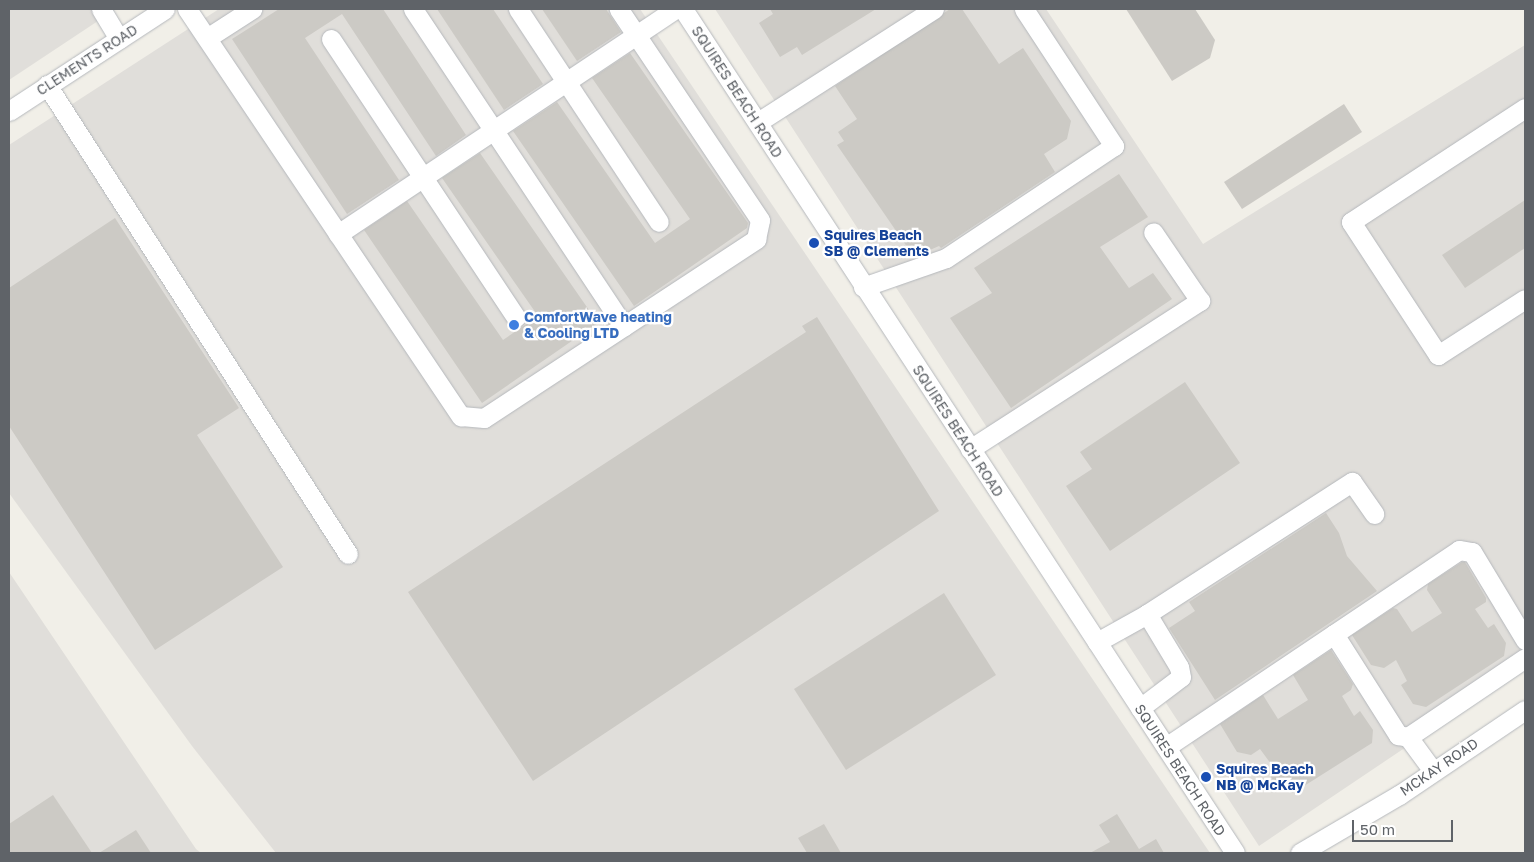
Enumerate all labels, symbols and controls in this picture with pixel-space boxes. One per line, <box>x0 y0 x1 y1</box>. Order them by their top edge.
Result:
street label: CLEMENTS ROAD <box>33 21 141 99</box>
street label: SQUIRES BEACH ROAD <box>688 23 786 161</box>
place label: Squires Beach SB @ Clements <box>824 227 929 260</box>
marker: Squires Beach SB @ Clements <box>808 237 820 249</box>
place label: ComfortWave heating & Cooling LTD <box>524 309 672 342</box>
marker: ComfortWave heating & Cooling LTD <box>508 319 520 331</box>
street label: SQUIRES BEACH ROAD <box>909 362 1007 500</box>
street label: SQUIRES BEACH ROAD <box>1131 701 1229 839</box>
street label: MCKAY ROAD <box>1397 735 1481 799</box>
place label: Squires Beach NB @ McKay <box>1216 761 1314 794</box>
marker: Squires Beach NB @ McKay <box>1200 771 1212 783</box>
scale bar <box>1354 810 1455 842</box>
text: 50 m <box>1360 820 1395 838</box>

